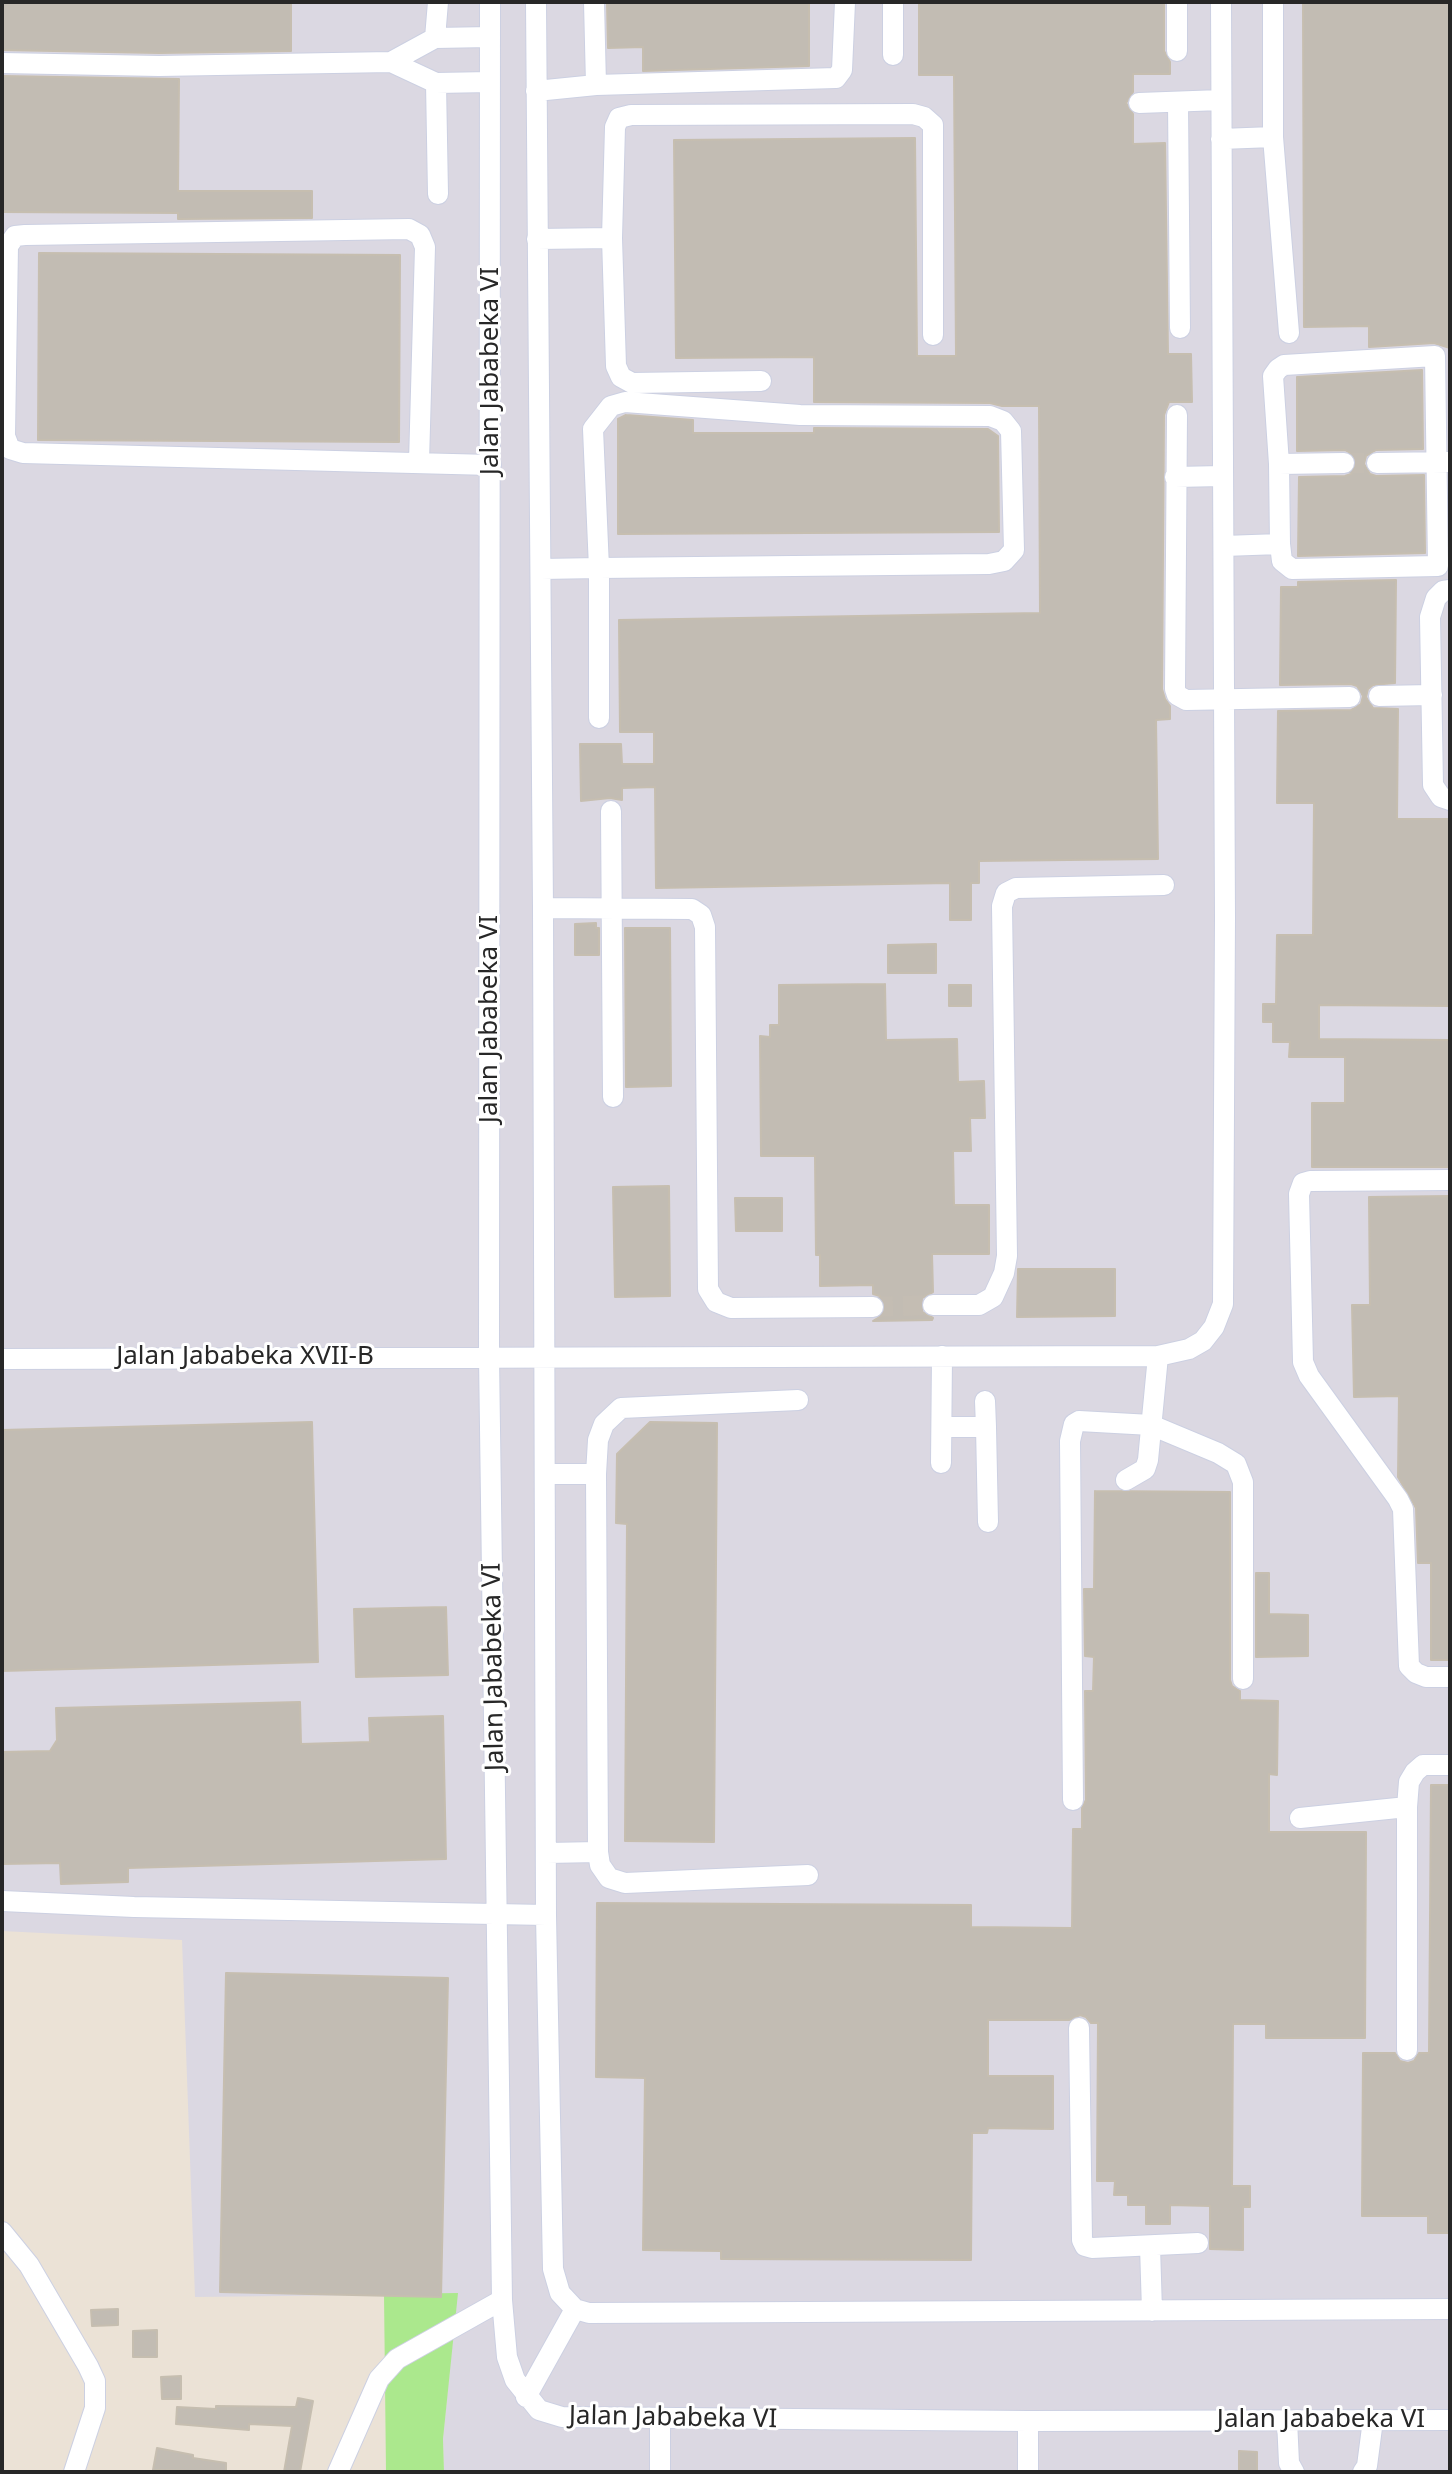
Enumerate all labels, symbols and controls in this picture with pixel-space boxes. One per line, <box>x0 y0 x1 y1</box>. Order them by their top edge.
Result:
street label: Jalan Jababeka VI <box>475 267 507 475</box>
street label: Jalan Jababeka VI <box>474 915 506 1123</box>
street label: Jalan Jababeka XVII-B <box>116 1341 374 1373</box>
street label: Jalan Jababeka VI <box>477 1563 511 1771</box>
street label: Jalan Jababeka VI <box>569 2401 777 2435</box>
street label: Jalan Jababeka VI <box>1217 2404 1425 2436</box>

